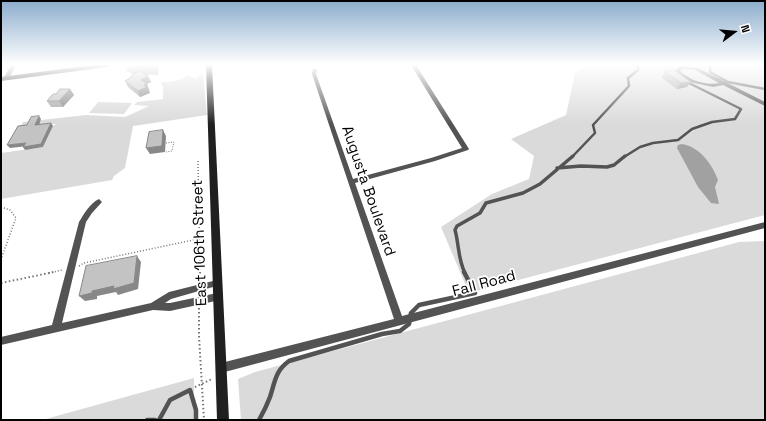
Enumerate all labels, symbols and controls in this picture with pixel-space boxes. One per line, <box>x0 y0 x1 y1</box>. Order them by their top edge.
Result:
north arrow <box>714 12 754 52</box>
text: N <box>738 23 753 34</box>
street label: Augusta Boulevard <box>337 123 399 259</box>
street label: East 106th Street <box>189 180 211 306</box>
street label: Fall Road <box>450 267 518 301</box>

